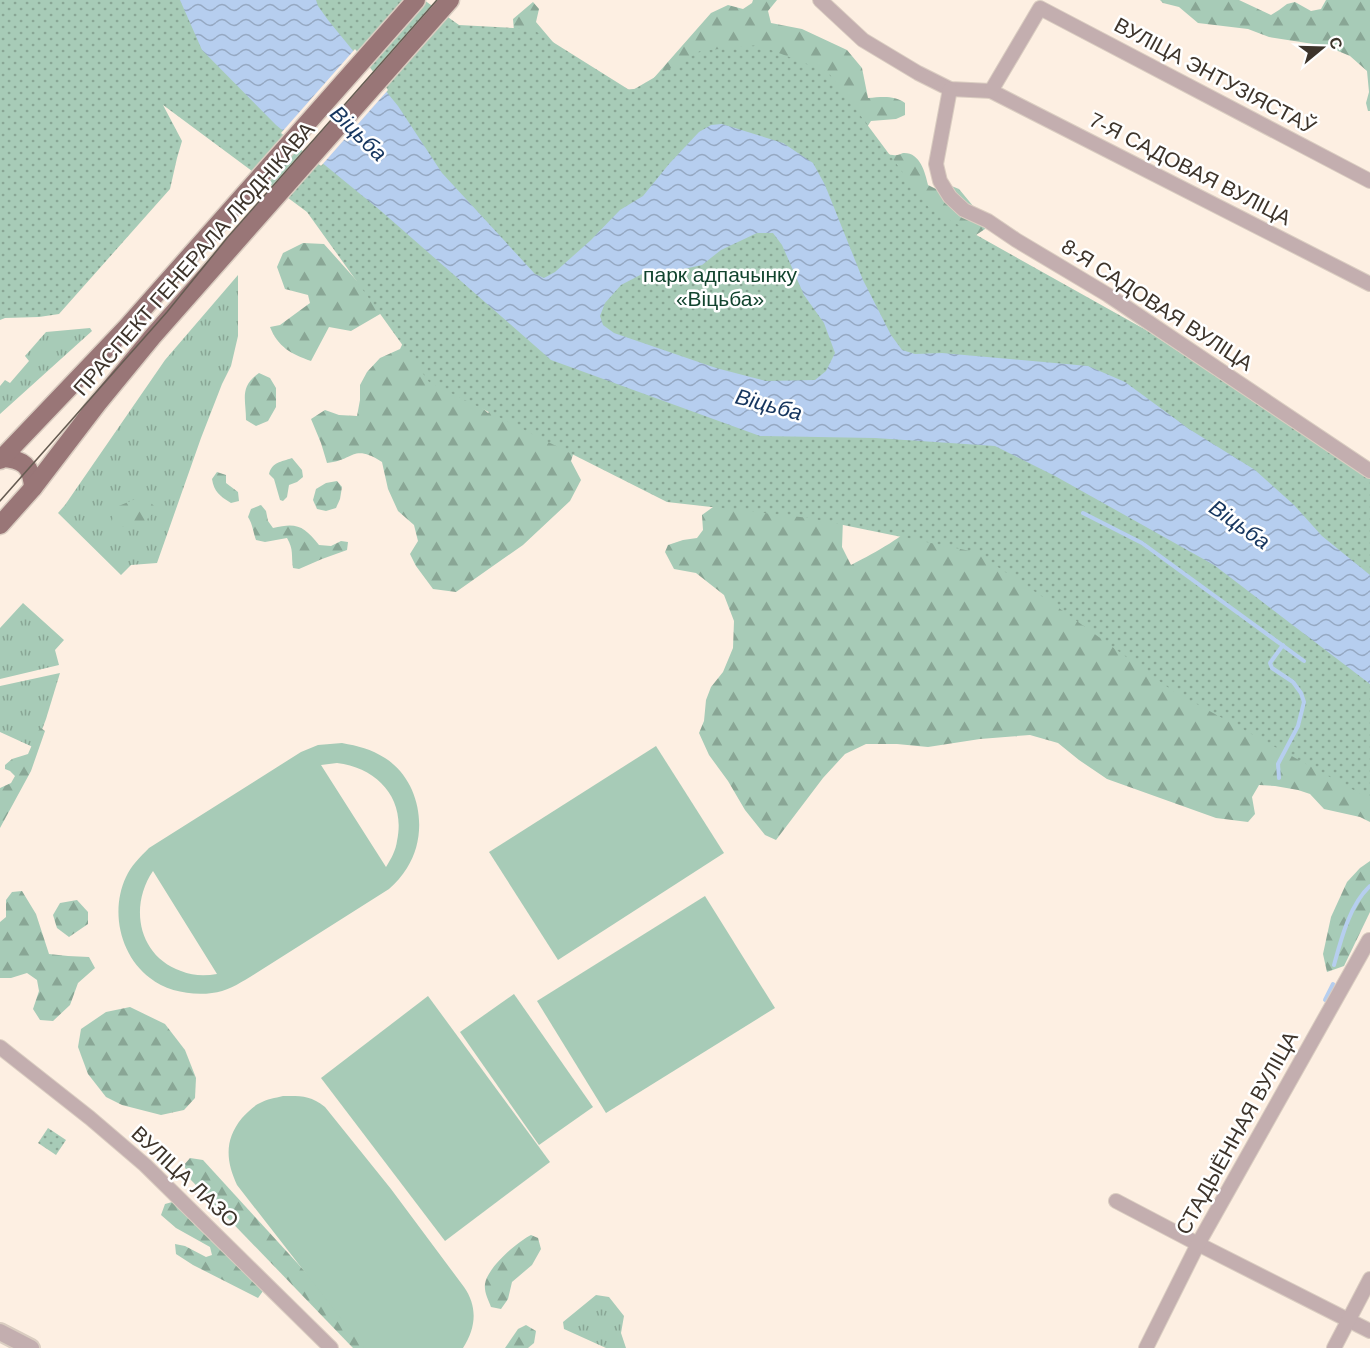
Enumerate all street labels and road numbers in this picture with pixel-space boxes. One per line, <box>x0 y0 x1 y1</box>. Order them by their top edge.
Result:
street label: ВУЛІЦА ЭНТУЗІЯСТАЎ <box>1111 13 1320 139</box>
street label: 7-Я САДОВАЯ ВУЛІЦА <box>1086 108 1295 229</box>
street label: ПРАСПЕКТ ГЕНЕРАЛА ЛЮДНІКАВА <box>69 117 319 400</box>
street label: 8-Я САДОВАЯ ВУЛІЦА <box>1057 234 1257 375</box>
street label: СТАДЫЁННАЯ ВУЛІЦА <box>1171 1027 1302 1238</box>
street label: ВУЛІЦА ЛАЗО <box>127 1121 243 1232</box>

